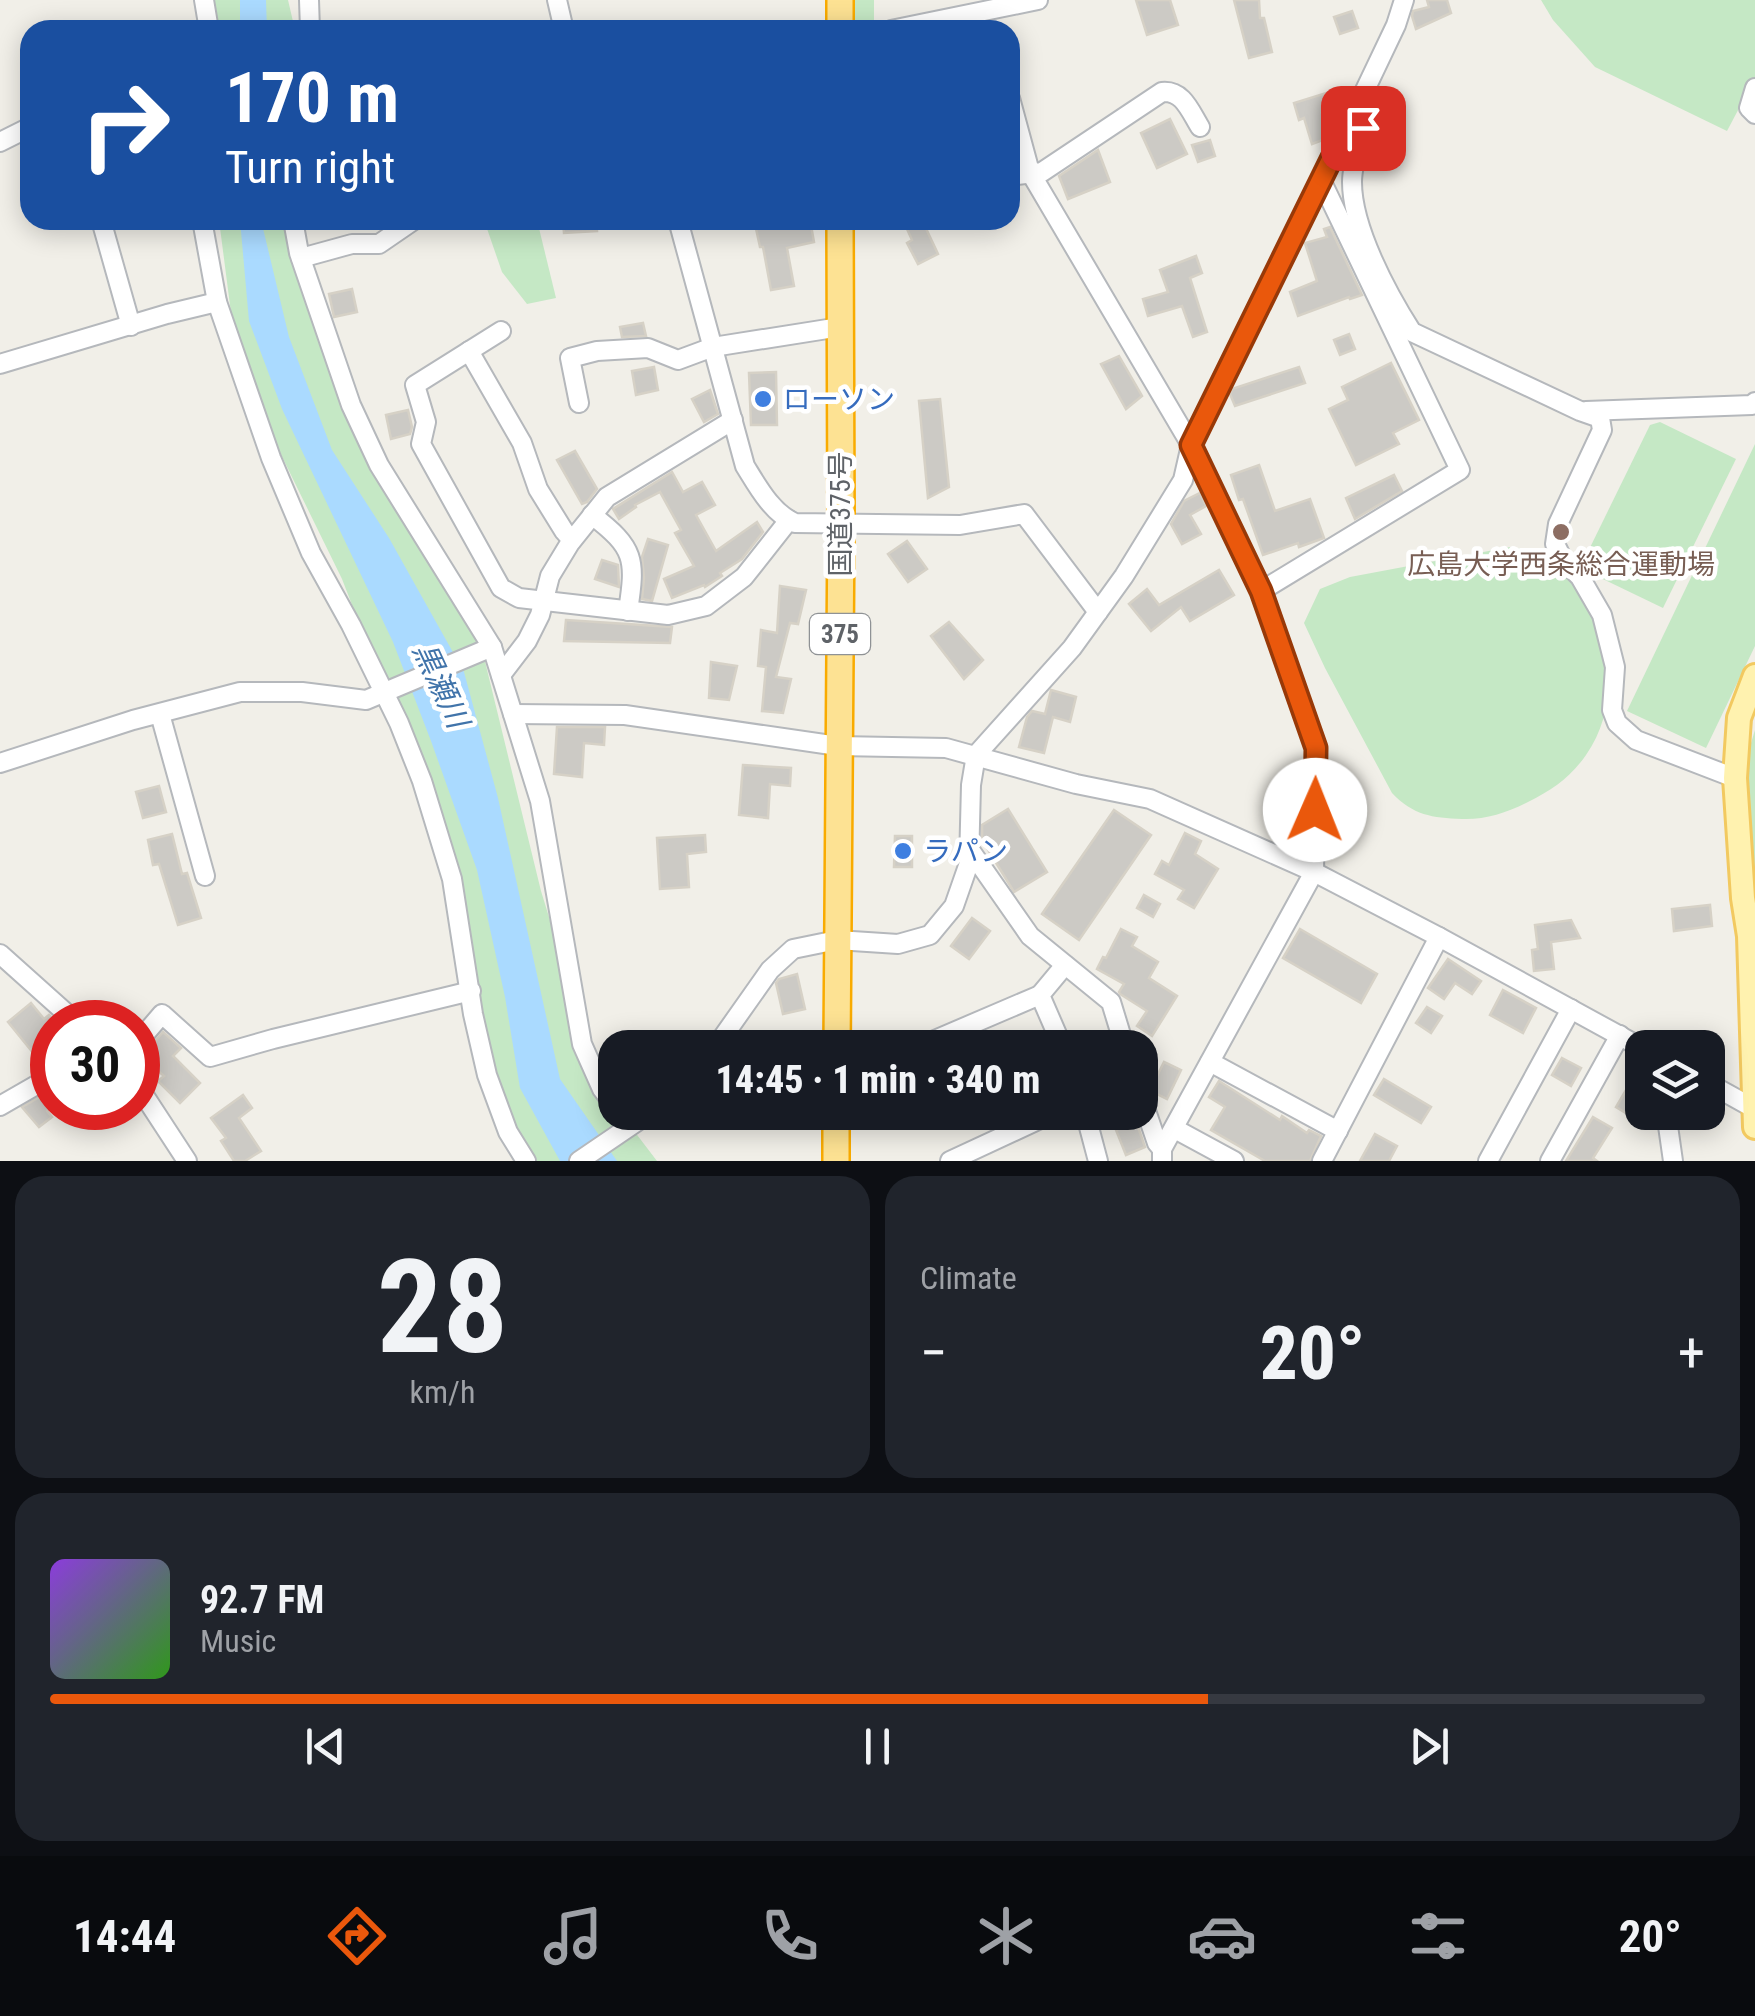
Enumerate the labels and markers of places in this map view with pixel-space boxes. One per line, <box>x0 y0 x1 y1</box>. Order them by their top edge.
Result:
pin <box>1321 86 1406 171</box>
place label: ローソン <box>783 383 895 416</box>
marker: ローソン <box>752 388 774 410</box>
marker: 広島大学西条総合運動場 <box>1550 521 1572 543</box>
place label: 広島大学西条総合運動場 <box>1407 548 1715 581</box>
place label: ラパン <box>923 835 1008 868</box>
marker: ラパン <box>892 840 914 862</box>

